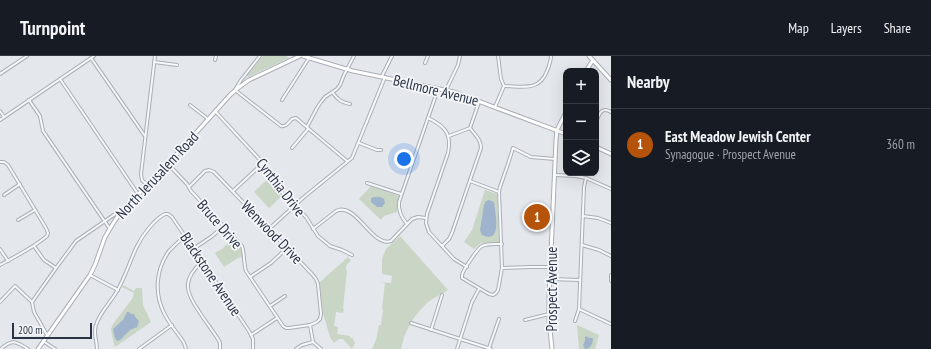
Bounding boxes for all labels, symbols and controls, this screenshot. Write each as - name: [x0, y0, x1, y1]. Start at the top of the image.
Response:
- text: Turnpoint: [20, 16, 85, 40]
- text: Map: [788, 19, 809, 37]
- text: Layers: [831, 19, 862, 37]
- text: Share: [884, 19, 911, 37]
- map controls: [563, 68, 599, 176]
- button: +: [563, 68, 599, 104]
- street label: Bellmore Avenue: [391, 70, 481, 110]
- text: Nearby: [627, 71, 670, 93]
- button: −: [563, 104, 599, 140]
- street label: North Jerusalem Road: [112, 127, 202, 223]
- text: East Meadow Jewish Center: [665, 127, 811, 146]
- text: 1: [637, 136, 643, 153]
- text: 360 m: [886, 136, 915, 153]
- button: layers: [563, 140, 599, 176]
- text: Synagogue · Prospect Avenue: [665, 146, 796, 163]
- your location: [394, 149, 414, 169]
- street label: Cynthia Drive: [252, 154, 310, 220]
- street label: Bruce Drive: [193, 195, 247, 253]
- street label: Wenwood Drive: [237, 196, 307, 268]
- pin: 1: [524, 202, 550, 232]
- street label: Blackstone Avenue: [176, 229, 246, 319]
- street label: Prospect Avenue: [542, 247, 561, 331]
- scale bar: [12, 321, 92, 340]
- text: 200 m: [18, 323, 42, 337]

